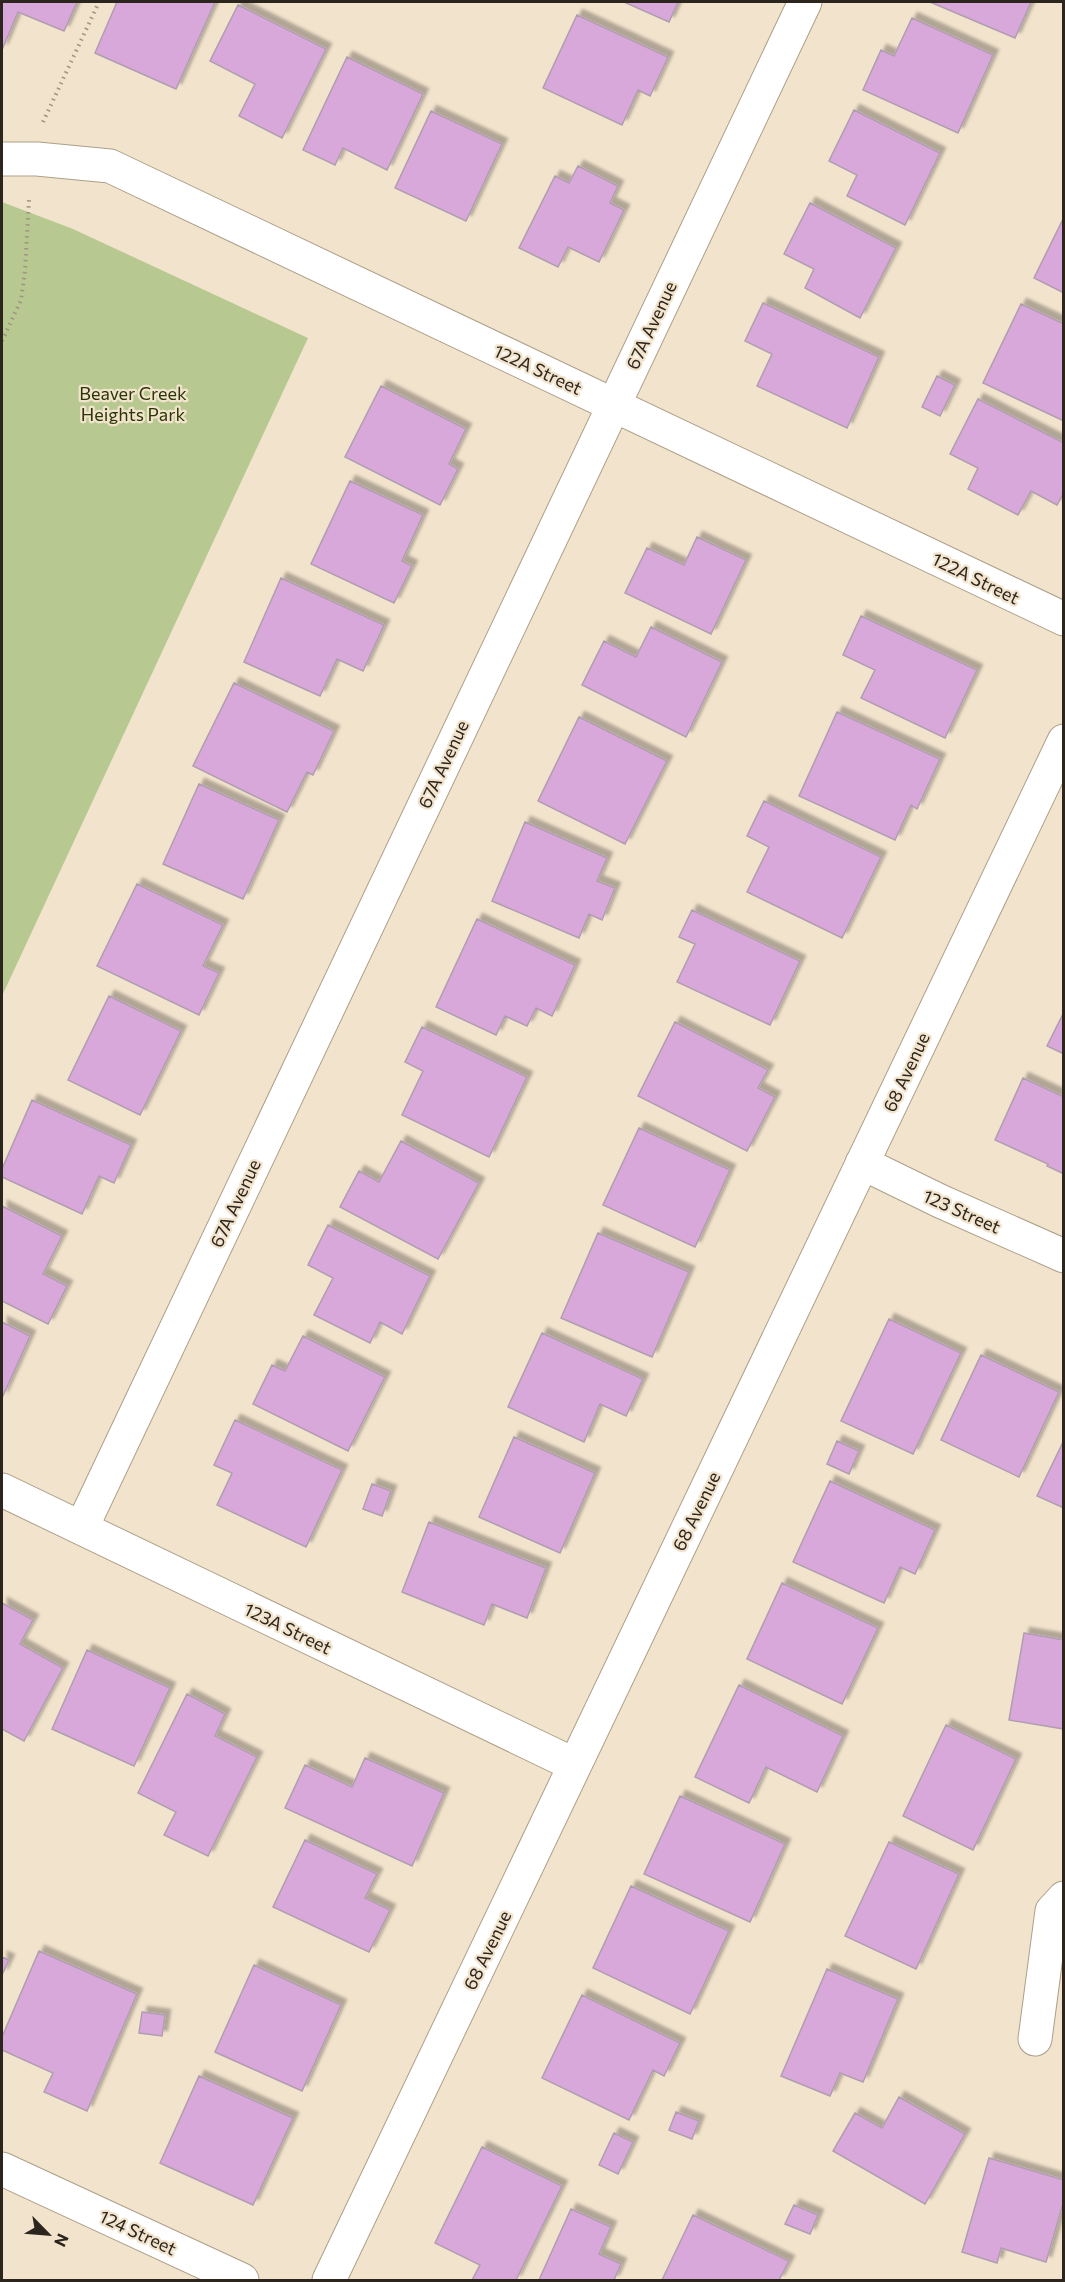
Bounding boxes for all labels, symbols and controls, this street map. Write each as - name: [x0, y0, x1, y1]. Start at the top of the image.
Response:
- street label: 67A Avenue: [621, 277, 681, 373]
- street label: 122A Street: [491, 339, 585, 399]
- park label: Beaver Creek Heights Park: [79, 382, 187, 425]
- street label: 122A Street: [929, 547, 1023, 609]
- street label: 67A Avenue: [413, 716, 473, 812]
- street label: 68 Avenue: [878, 1029, 934, 1115]
- street label: 67A Avenue: [205, 1155, 265, 1251]
- street label: 123 Street: [920, 1184, 1004, 1238]
- street label: 68 Avenue: [667, 1468, 725, 1554]
- street label: 123A Street: [241, 1597, 335, 1659]
- street label: 68 Avenue: [458, 1907, 516, 1993]
- north arrow: [18, 2204, 78, 2264]
- street label: 124 Street: [96, 2205, 180, 2259]
- text: N: [51, 2231, 73, 2250]

